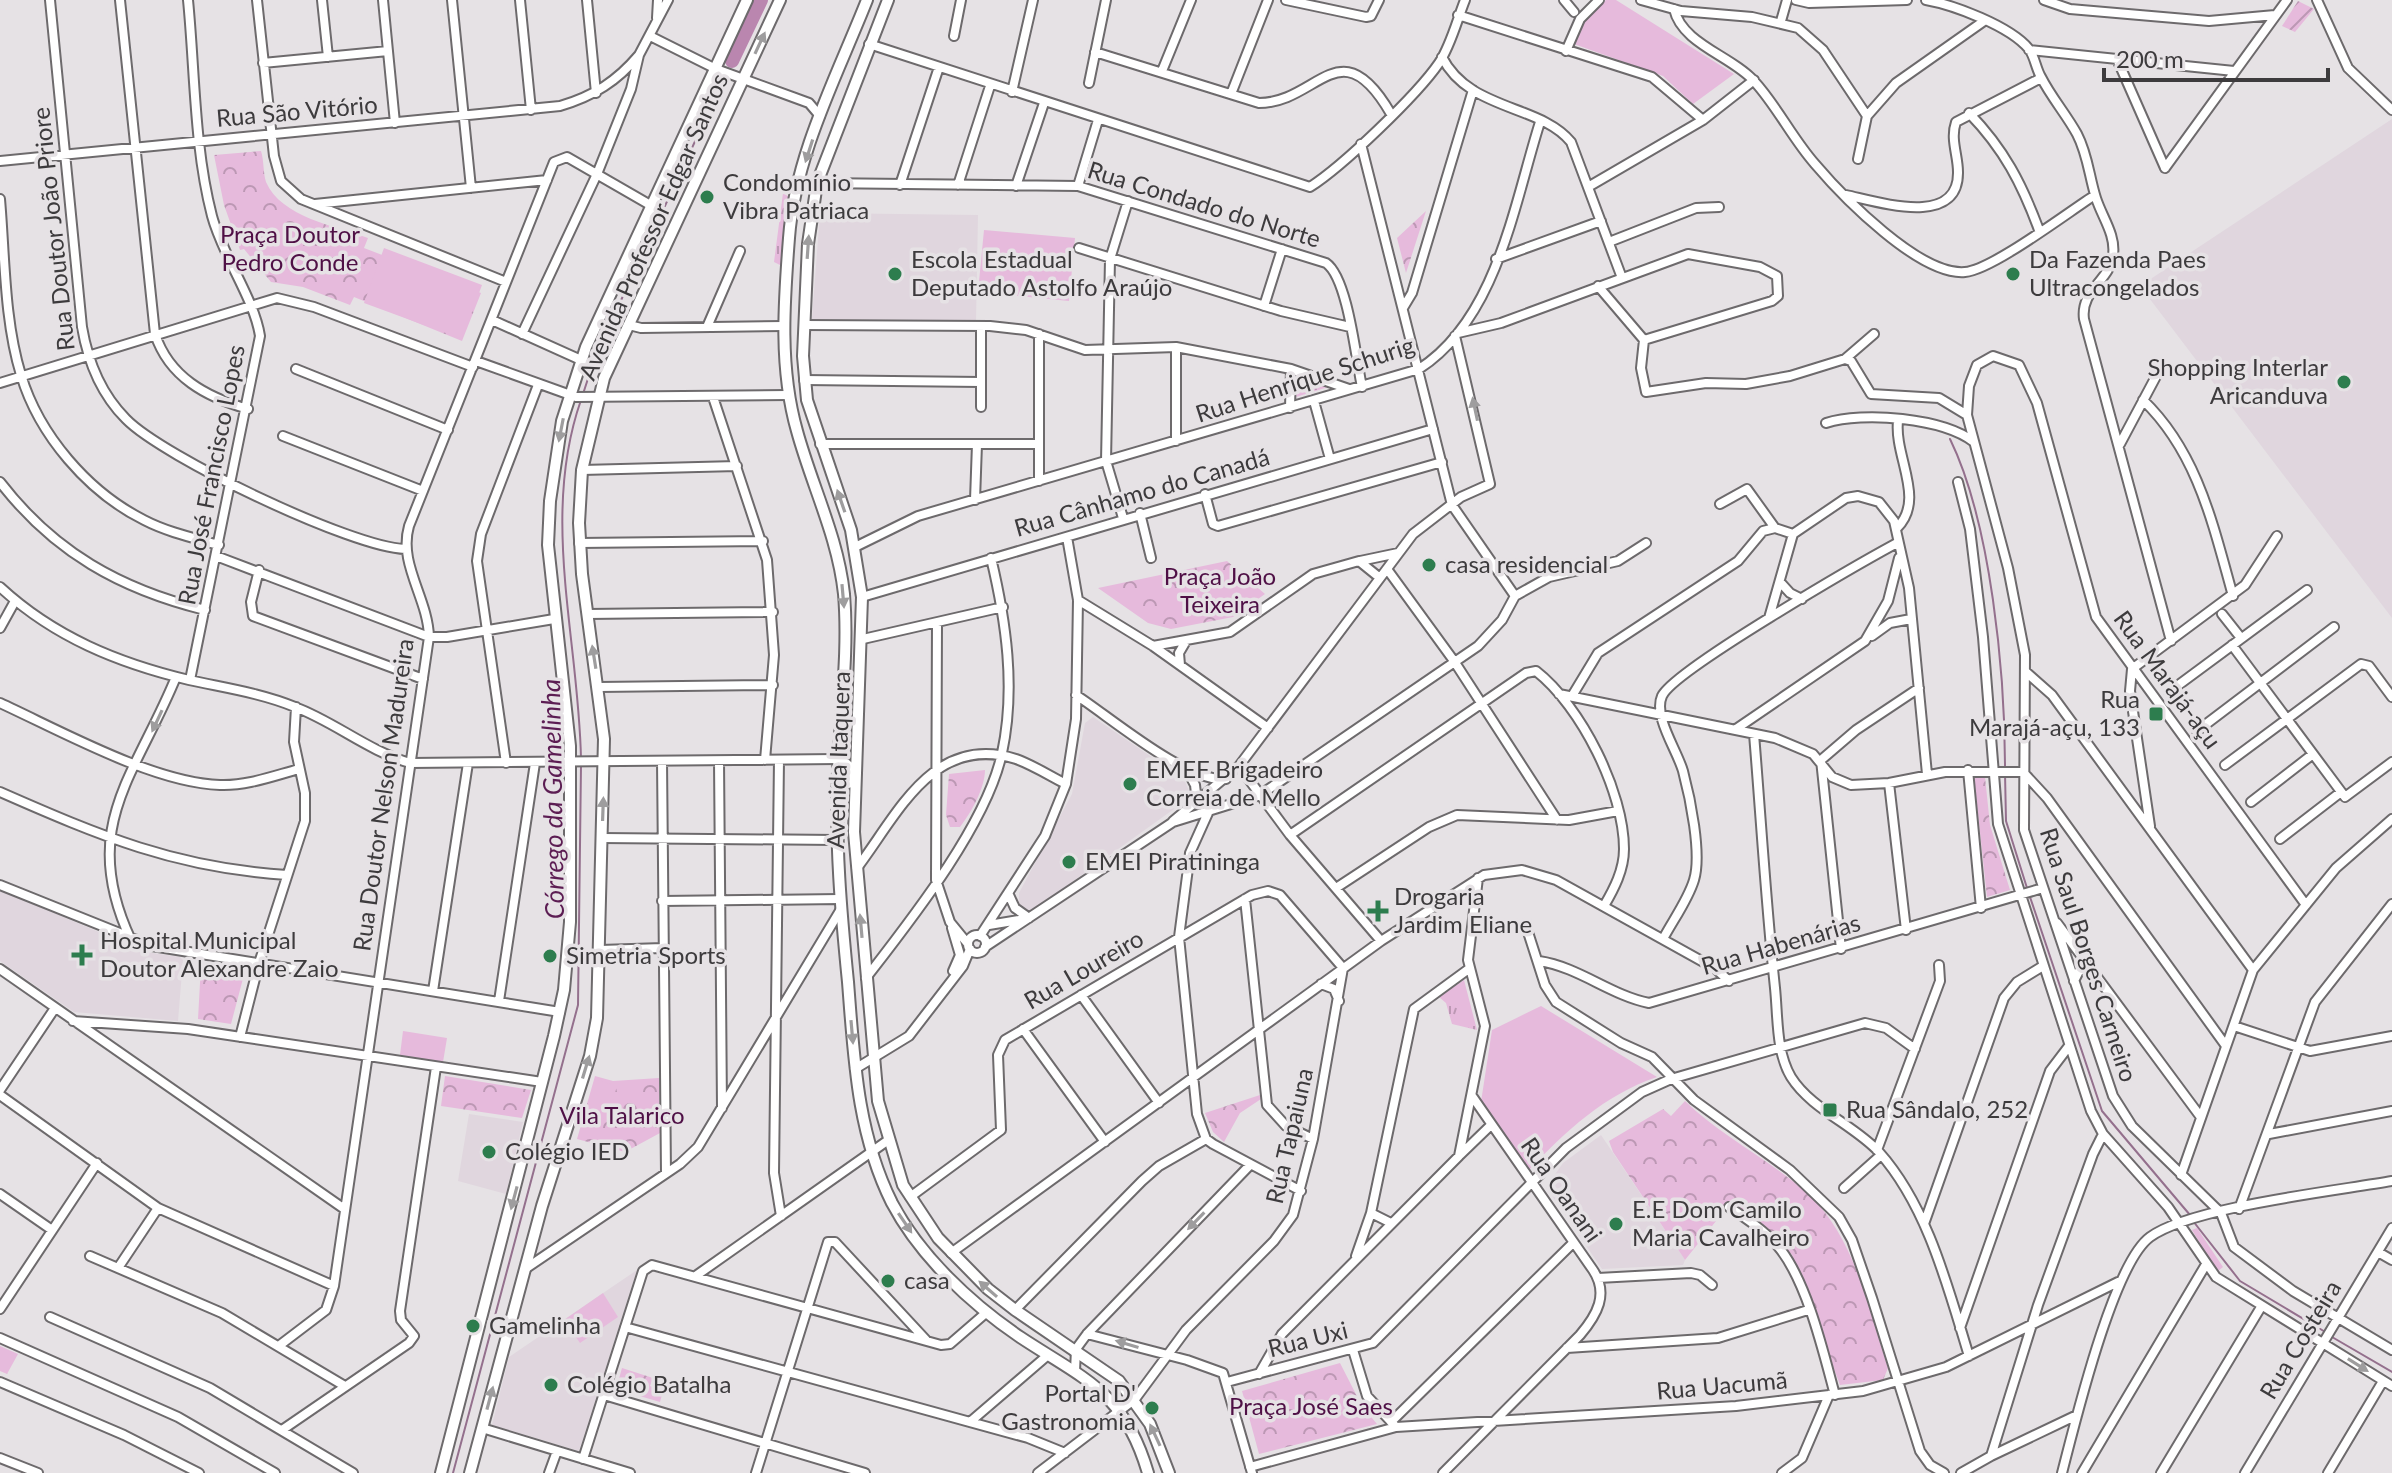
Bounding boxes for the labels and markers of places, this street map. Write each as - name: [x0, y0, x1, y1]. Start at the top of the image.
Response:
- place label: Condomínio Vibra Patriaca: [723, 167, 869, 224]
- marker: Condomínio Vibra Patriaca: [698, 188, 716, 206]
- place label: Escola Estadual Deputado Astolfo Araújo: [911, 244, 1172, 301]
- place label: Da Fazenda Paes Ultracongelados: [2029, 244, 2206, 301]
- marker: Escola Estadual Deputado Astolfo Araújo: [886, 265, 904, 283]
- marker: Da Fazenda Paes Ultracongelados: [2004, 265, 2022, 283]
- place label: Shopping Interlar Aricanduva: [2147, 352, 2328, 409]
- marker: Shopping Interlar Aricanduva: [2335, 373, 2353, 391]
- place label: casa residencial: [1445, 549, 1608, 578]
- marker: casa residencial: [1420, 556, 1438, 574]
- place label: Rua Marajá-açu, 133: [1969, 684, 2140, 741]
- marker: Rua Marajá-açu, 133: [2147, 705, 2165, 723]
- place label: EMEF Brigadeiro Correia de Mello: [1146, 754, 1323, 811]
- marker: EMEF Brigadeiro Correia de Mello: [1121, 775, 1139, 793]
- place label: EMEI Piratininga: [1085, 846, 1260, 875]
- marker: EMEI Piratininga: [1060, 853, 1078, 871]
- place label: Drogaria Jardim Eliane: [1394, 881, 1532, 938]
- marker: Drogaria Jardim Eliane: [1369, 902, 1387, 920]
- place label: Hospital Municipal Doutor Alexandre Zaio: [100, 925, 339, 982]
- place label: Simetria Sports: [566, 940, 726, 969]
- marker: Hospital Municipal Doutor Alexandre Zaio: [71, 944, 93, 966]
- marker: Simetria Sports: [541, 947, 559, 965]
- place label: Rua Sândalo, 252: [1846, 1094, 2028, 1123]
- marker: Rua Sândalo, 252: [1821, 1101, 1839, 1119]
- place label: Colégio IED: [505, 1136, 630, 1165]
- marker: Colégio IED: [480, 1143, 498, 1161]
- place label: E.E Dom Camilo Maria Cavalheiro: [1632, 1194, 1810, 1251]
- marker: E.E Dom Camilo Maria Cavalheiro: [1607, 1215, 1625, 1233]
- place label: casa: [904, 1265, 950, 1294]
- marker: casa: [879, 1272, 897, 1290]
- place label: Gamelinha: [489, 1310, 601, 1339]
- marker: Gamelinha: [464, 1317, 482, 1335]
- place label: Colégio Batalha: [567, 1369, 731, 1398]
- marker: Colégio Batalha: [542, 1376, 560, 1394]
- place label: Portal D' Gastronomia: [1001, 1378, 1136, 1435]
- marker: Portal D' Gastronomia: [1143, 1399, 1161, 1417]

